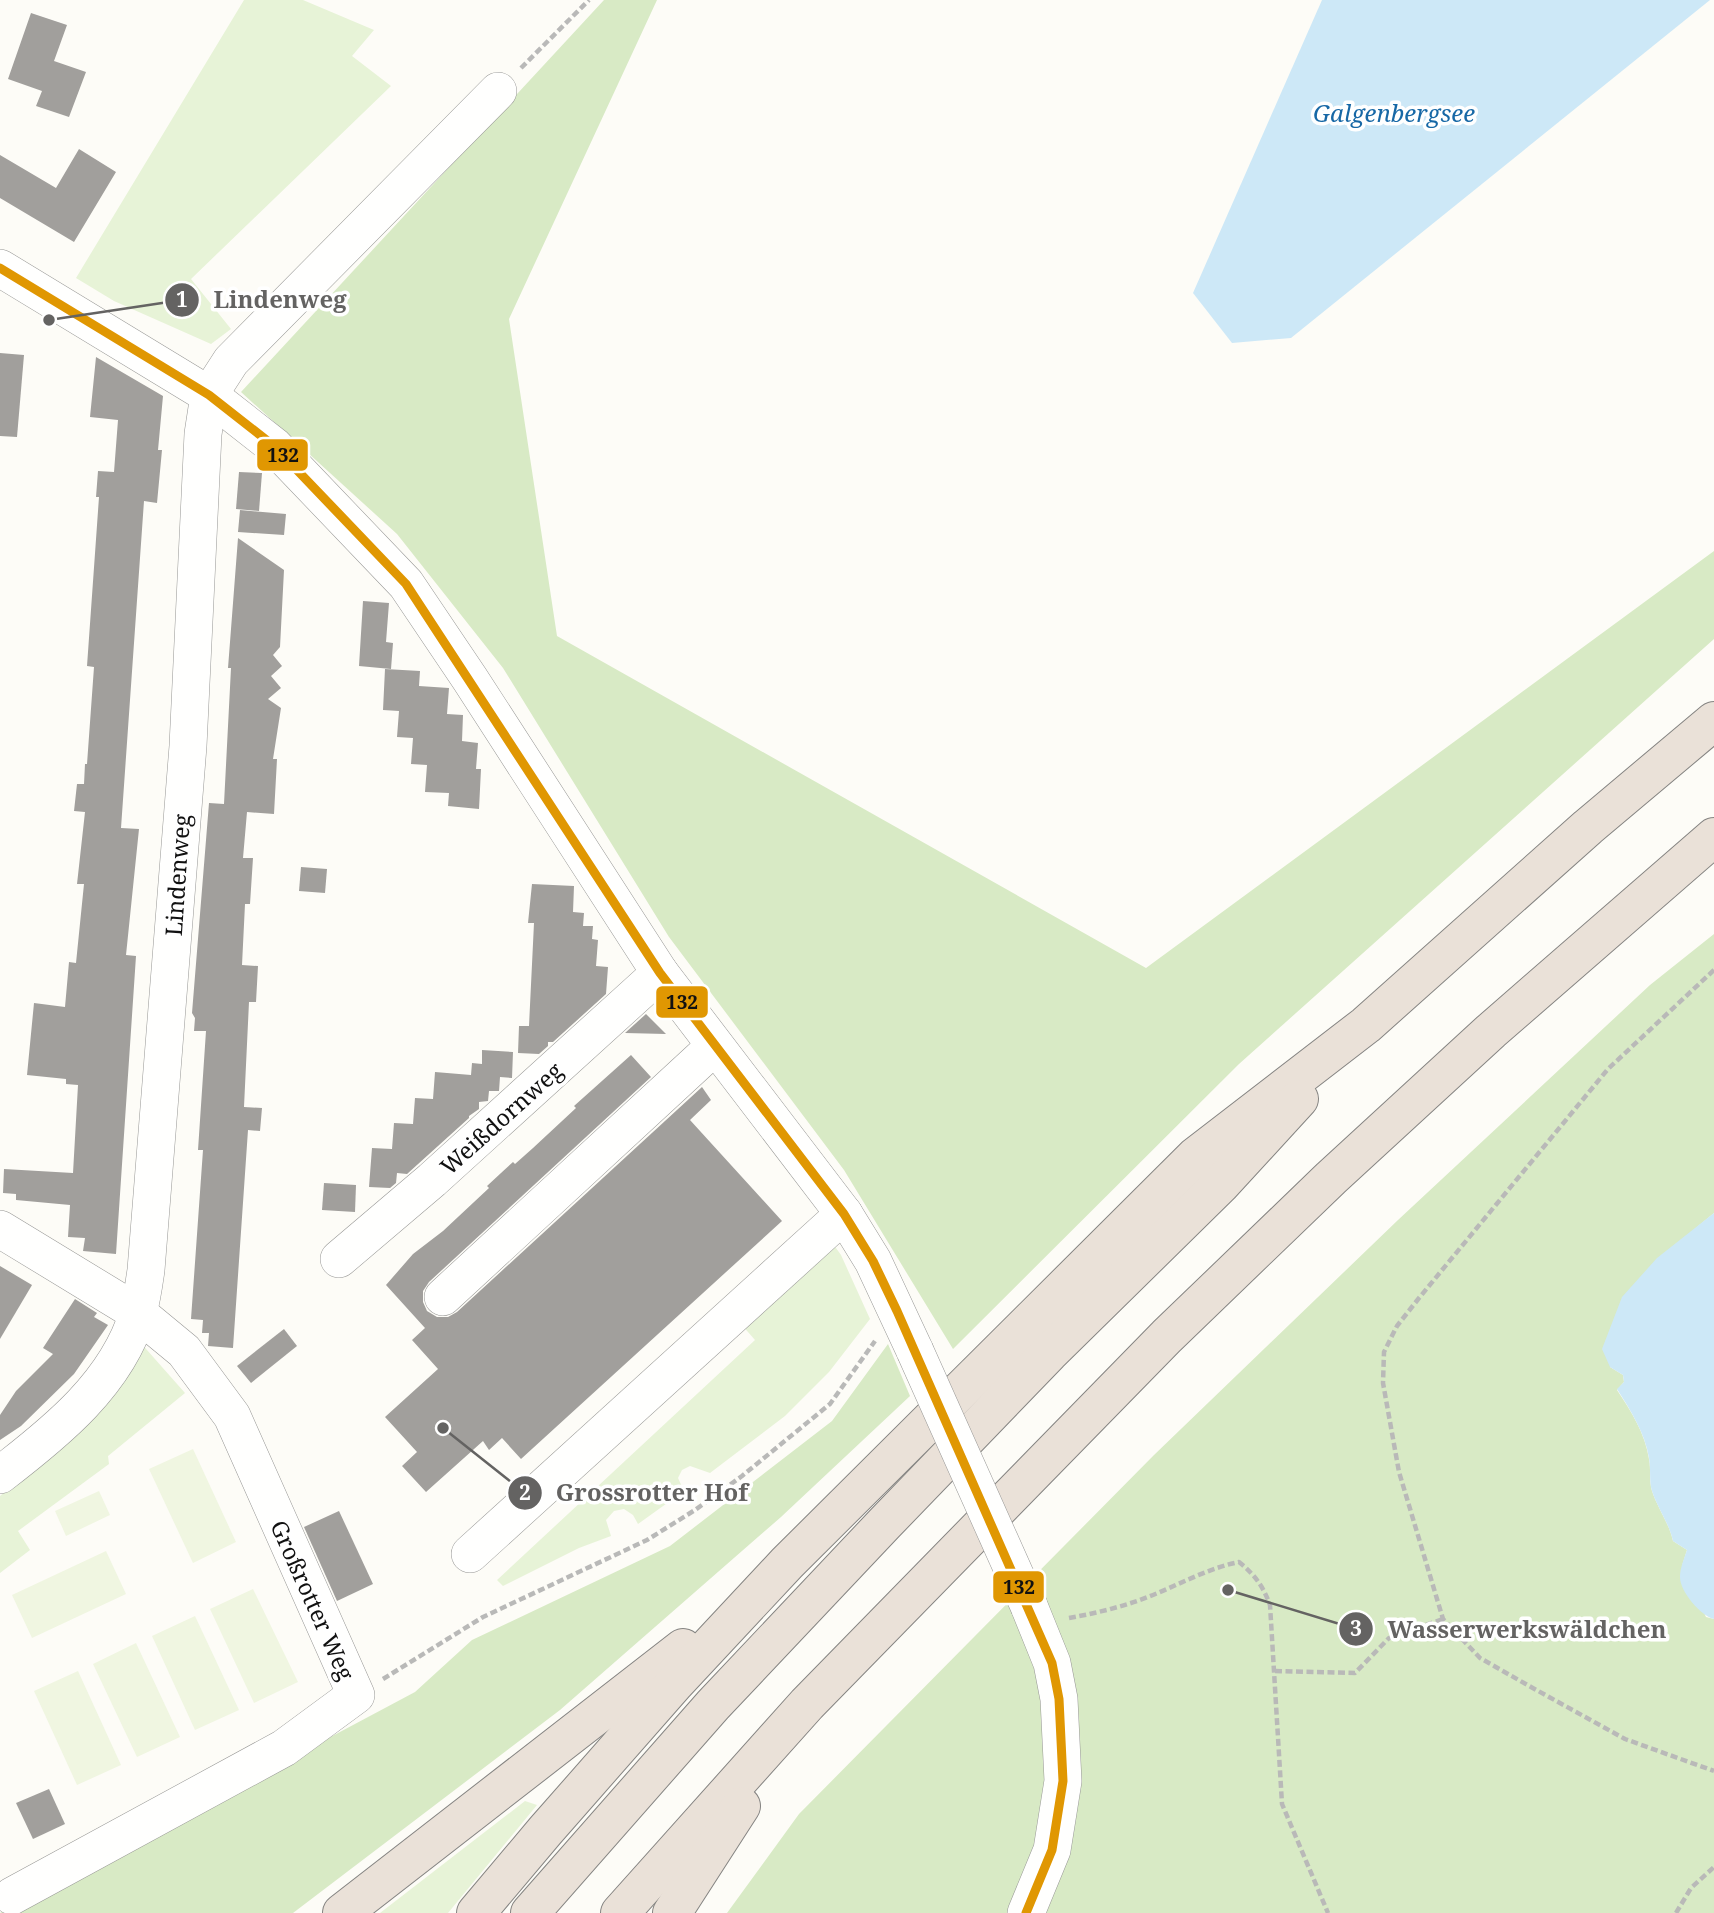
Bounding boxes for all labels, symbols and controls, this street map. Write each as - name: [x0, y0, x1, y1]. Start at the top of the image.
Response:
- water label: Galgenbergsee: [1313, 96, 1475, 129]
- callout: Lindenweg: [165, 277, 361, 322]
- text: Lindenweg: [213, 282, 347, 315]
- text: 1: [176, 285, 188, 313]
- line badge: 132: [256, 438, 309, 472]
- text: 132: [267, 442, 299, 468]
- street label: Lindenweg: [157, 812, 197, 937]
- line badge: 132: [655, 985, 709, 1019]
- text: 132: [666, 989, 698, 1015]
- street label: Weißdornweg: [433, 1054, 570, 1182]
- callout: Grossrotter Hof: [507, 1470, 762, 1515]
- text: Grossrotter Hof: [556, 1475, 750, 1508]
- text: 2: [519, 1478, 531, 1506]
- street label: Großrotter Weg: [263, 1515, 363, 1686]
- line badge: 132: [992, 1570, 1045, 1604]
- text: 132: [1003, 1574, 1035, 1600]
- callout: Wasserwerkswäldchen: [1338, 1607, 1680, 1652]
- text: Wasserwerkswäldchen: [1388, 1612, 1666, 1645]
- text: 3: [1350, 1614, 1362, 1642]

